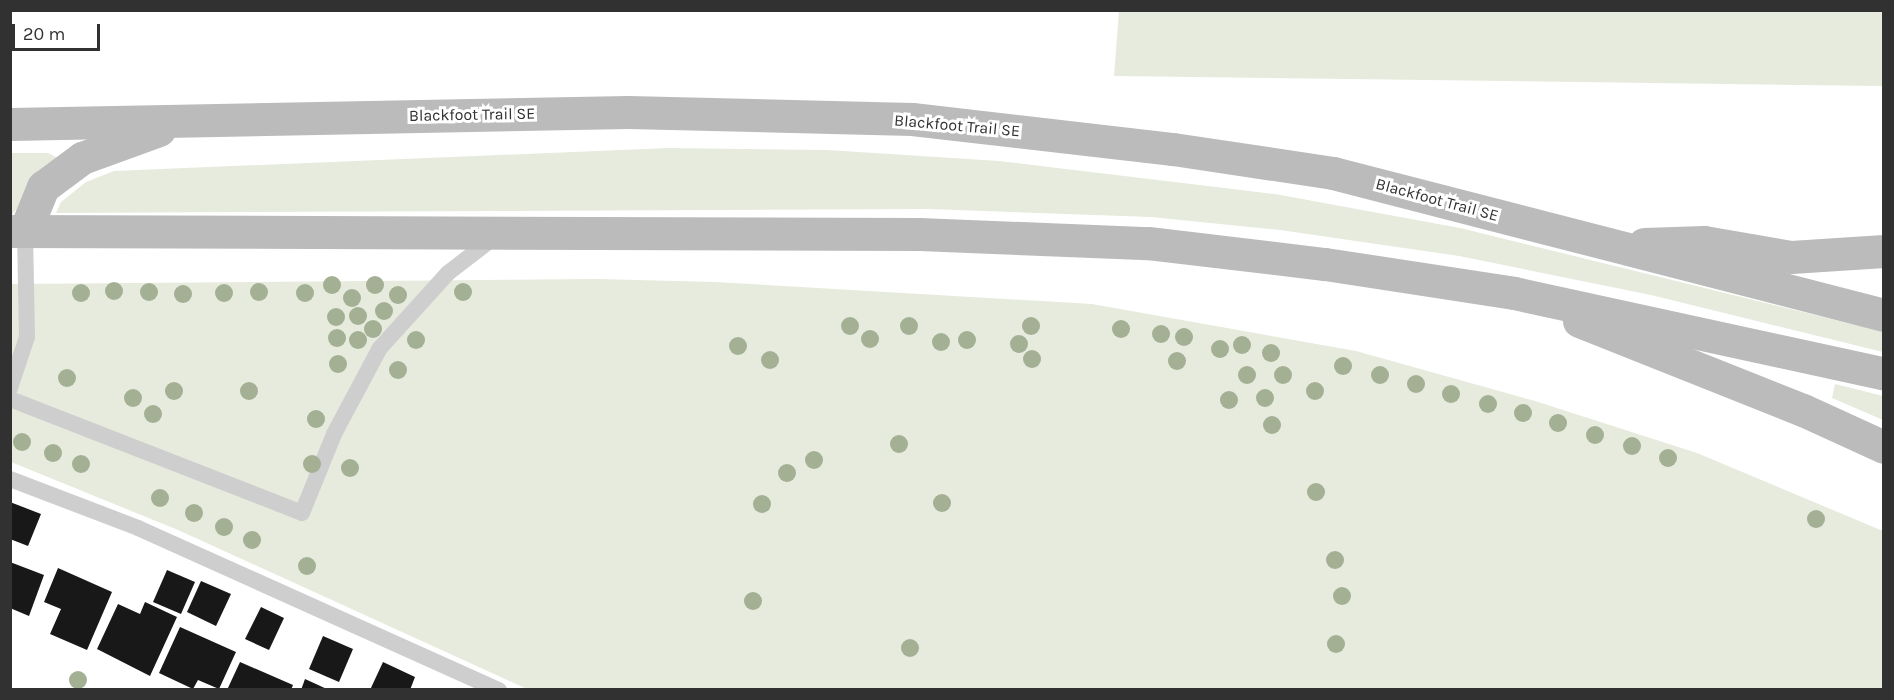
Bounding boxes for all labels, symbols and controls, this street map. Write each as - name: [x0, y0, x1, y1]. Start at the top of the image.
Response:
- scale bar: [15, 12, 104, 50]
- text: 20 m: [23, 23, 65, 45]
- street label: Blackfoot Trail SE: [409, 104, 535, 126]
- street label: Blackfoot Trail SE: [893, 111, 1021, 141]
- street label: Blackfoot Trail SE: [1374, 174, 1500, 226]

